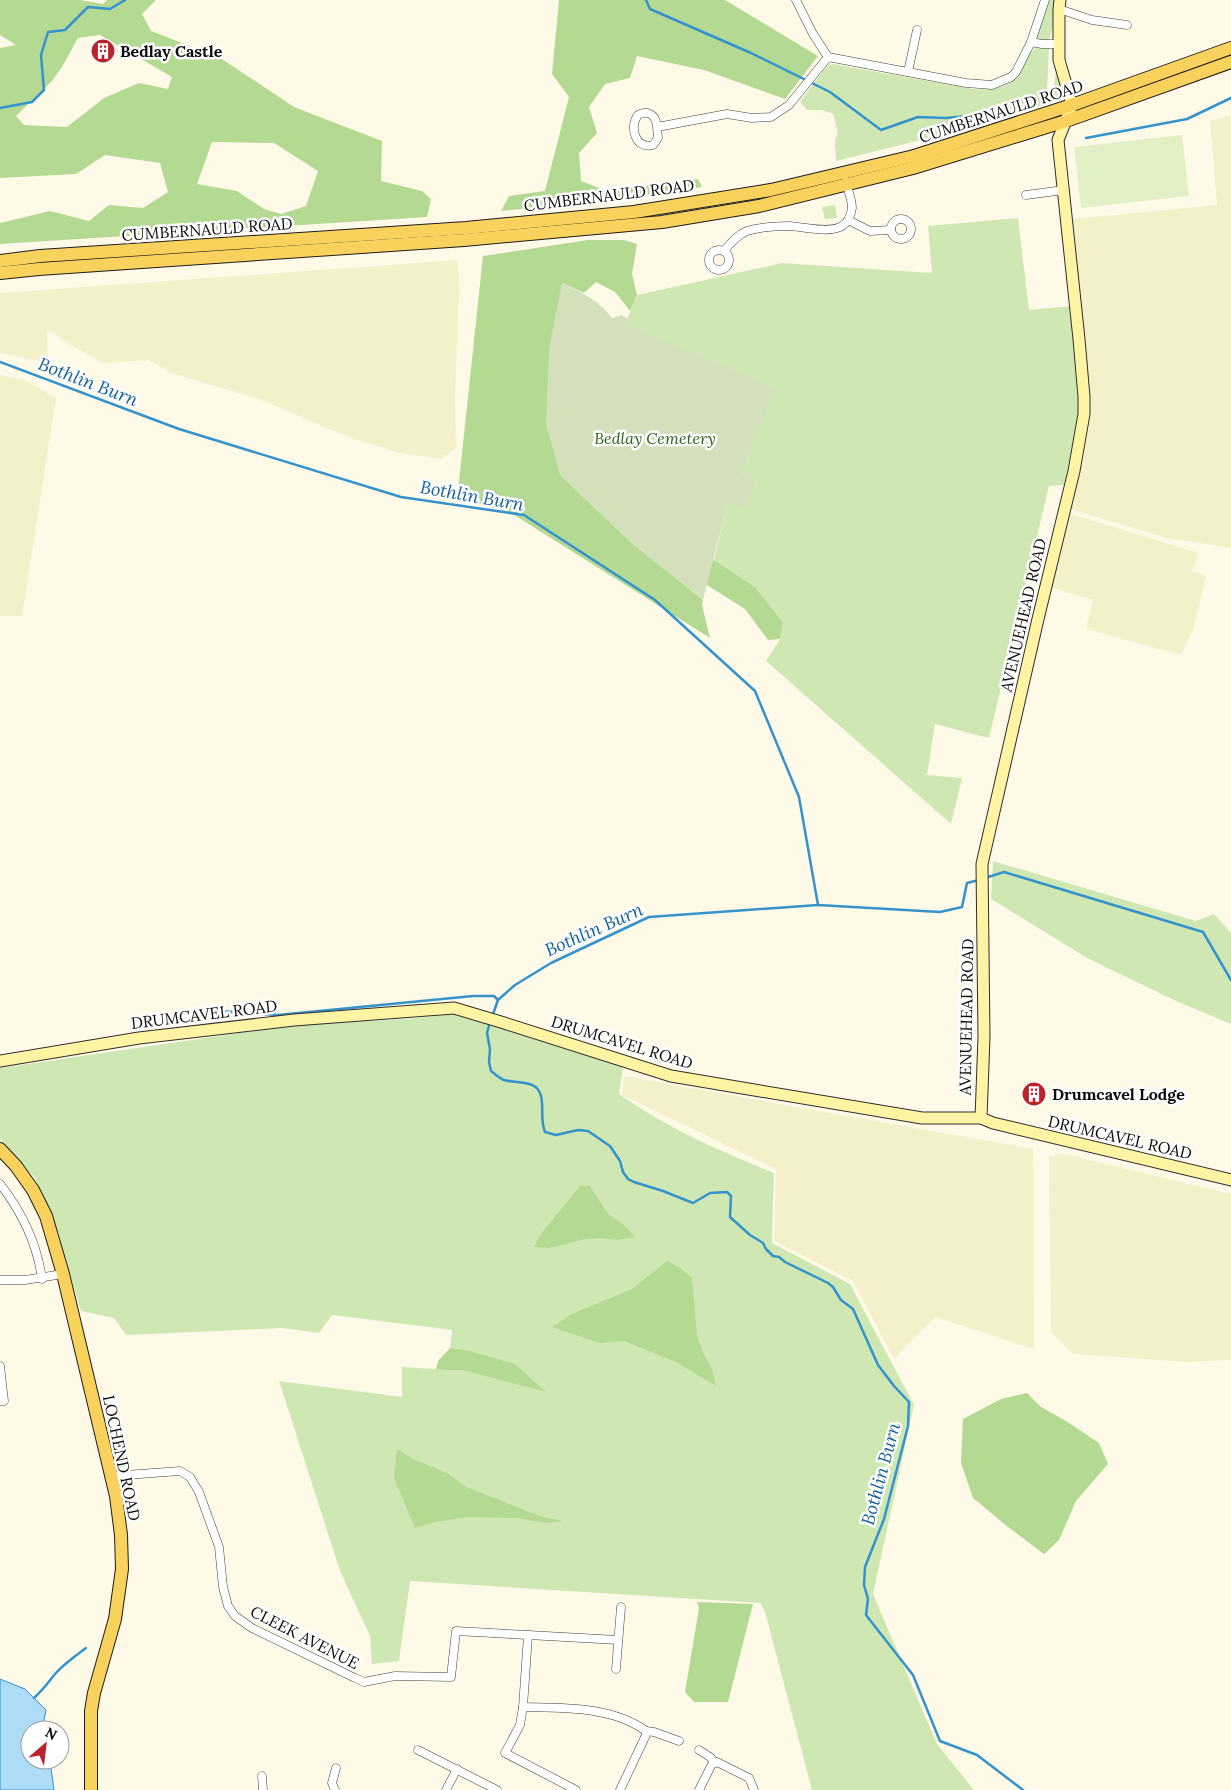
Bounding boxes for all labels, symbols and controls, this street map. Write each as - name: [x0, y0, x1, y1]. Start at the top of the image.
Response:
- building icon: Bedlay Castle: [90, 38, 116, 64]
- place label: Bedlay Castle: [120, 41, 223, 61]
- street label: CUMBERNAULD ROAD: [916, 75, 1086, 147]
- street label: CUMBERNAULD ROAD: [523, 175, 695, 215]
- street label: CUMBERNAULD ROAD: [121, 213, 293, 245]
- water label: Bothlin Burn: [35, 352, 141, 411]
- park label: Bedlay Cemetery: [594, 428, 716, 448]
- water label: Bothlin Burn: [418, 475, 526, 516]
- street label: AVENUEHEAD ROAD: [995, 536, 1050, 695]
- water label: Bothlin Burn: [541, 898, 647, 961]
- street label: AVENUEHEAD ROAD: [955, 938, 977, 1097]
- street label: DRUMCAVEL ROAD: [130, 995, 278, 1033]
- street label: DRUMCAVEL ROAD: [549, 1011, 695, 1073]
- building icon: Drumcavel Lodge: [1021, 1081, 1047, 1107]
- place label: Drumcavel Lodge: [1052, 1084, 1185, 1104]
- street label: DRUMCAVEL ROAD: [1046, 1111, 1194, 1163]
- street label: LOCHEND ROAD: [99, 1393, 145, 1523]
- water label: Bothlin Burn: [856, 1420, 905, 1528]
- street label: CLEEK AVENUE: [247, 1601, 363, 1673]
- north arrow: [20, 1720, 70, 1770]
- text: N: [42, 1723, 60, 1744]

